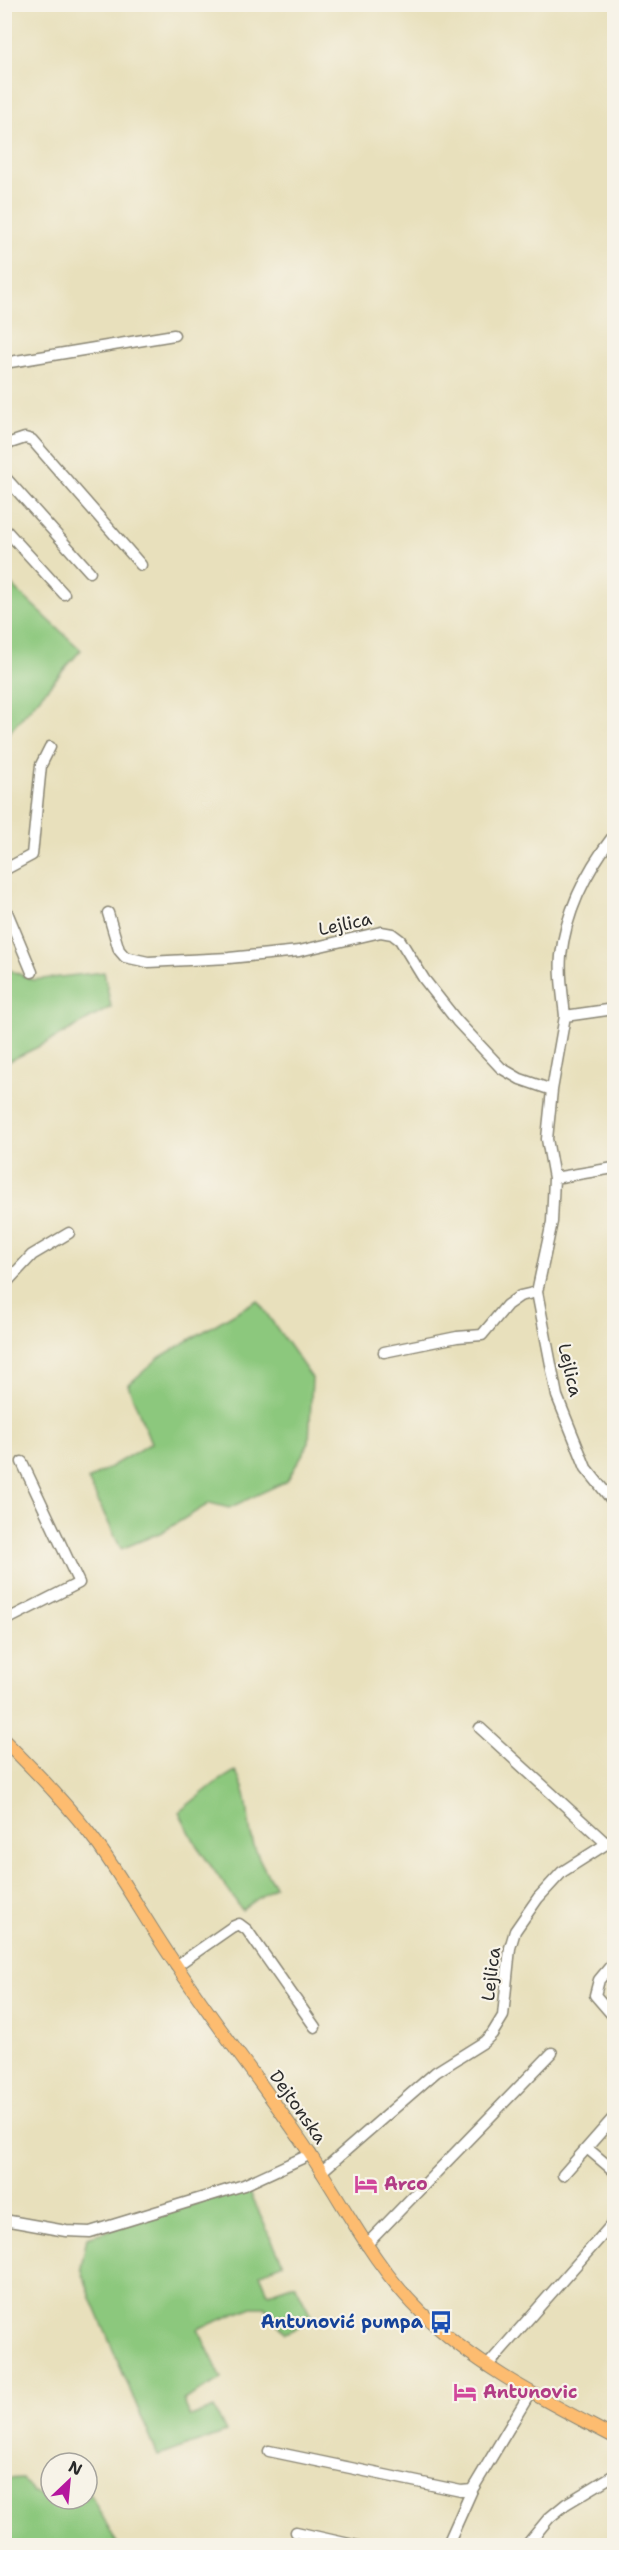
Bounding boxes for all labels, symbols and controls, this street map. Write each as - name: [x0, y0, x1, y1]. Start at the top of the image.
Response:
- street label: Lejlica: [316, 907, 374, 941]
- street label: Lejlica: [552, 1341, 588, 1399]
- street label: Lejlica: [476, 1946, 506, 2002]
- street label: Dejtonska: [264, 2065, 332, 2149]
- hotel icon: Arco: [353, 2171, 379, 2197]
- place label: Arco: [384, 2172, 428, 2196]
- bus stop icon: Antunović pumpa: [428, 2309, 454, 2335]
- place label: Antunović pumpa: [261, 2310, 424, 2334]
- hotel icon: Antunovic: [452, 2379, 478, 2405]
- place label: Antunovic: [483, 2380, 577, 2404]
- north arrow: [39, 2451, 99, 2511]
- text: N: [65, 2456, 86, 2480]

